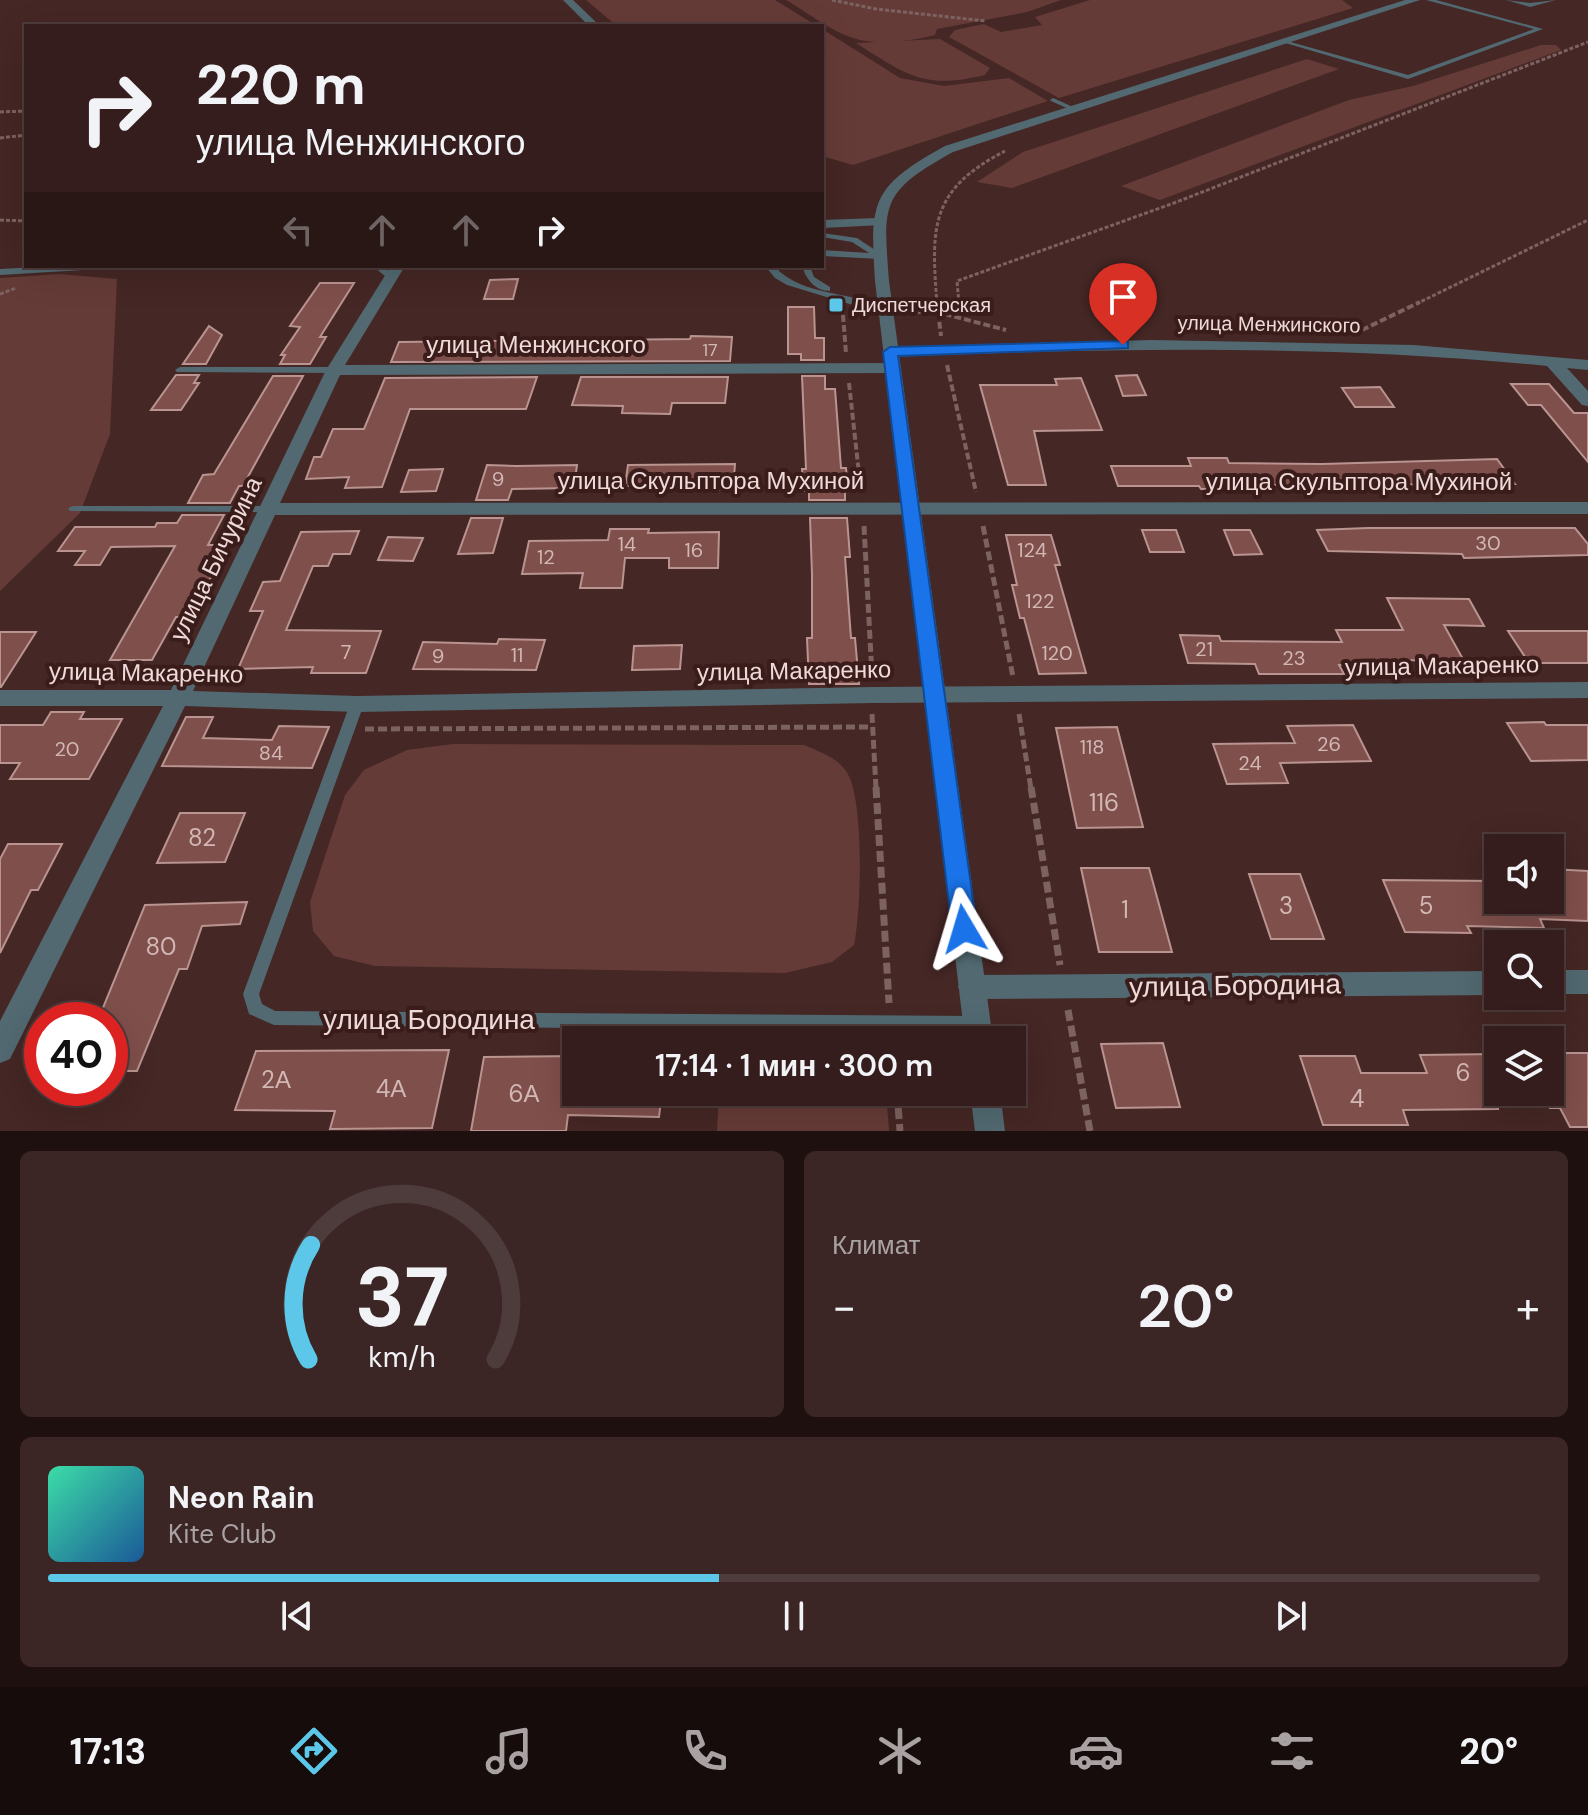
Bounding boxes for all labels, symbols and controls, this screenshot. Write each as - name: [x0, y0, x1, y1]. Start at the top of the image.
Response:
- text: 220 m: [196, 48, 366, 121]
- icon: right: [64, 56, 168, 160]
- text: улица Менжинского: [196, 119, 525, 166]
- icon: left: [276, 208, 320, 252]
- icon: ahead: [360, 208, 404, 252]
- icon: ahead: [444, 208, 488, 252]
- icon: right: [528, 208, 572, 252]
- pin: [1089, 263, 1157, 345]
- icon: arrive: [1101, 275, 1145, 319]
- place label: Диспетчерская: [852, 292, 991, 318]
- marker: Диспетчерская: [827, 296, 845, 314]
- street label: улица Менжинского: [1177, 309, 1361, 339]
- street label: улица Менжинского: [426, 329, 646, 360]
- house number: 17: [702, 338, 718, 362]
- street label: улица Скульптора Мухиной: [558, 465, 864, 496]
- house number: 9: [492, 466, 504, 492]
- street label: улица Скульптора Мухиной: [1206, 466, 1512, 497]
- street label: улица Бичурина: [162, 471, 269, 646]
- house number: 30: [1475, 530, 1501, 556]
- house number: 14: [618, 531, 636, 557]
- house number: 16: [685, 537, 703, 563]
- house number: 124: [1017, 537, 1047, 563]
- house number: 12: [537, 544, 555, 570]
- house number: 122: [1025, 588, 1055, 614]
- house number: 21: [1195, 636, 1213, 662]
- house number: 7: [341, 639, 351, 665]
- house number: 120: [1041, 640, 1073, 666]
- house number: 11: [511, 642, 523, 668]
- house number: 9: [432, 643, 444, 669]
- house number: 23: [1282, 645, 1306, 671]
- street label: улица Макаренко: [1345, 648, 1539, 683]
- street label: улица Макаренко: [697, 653, 891, 688]
- street label: улица Макаренко: [49, 655, 243, 690]
- house number: 26: [1317, 731, 1341, 757]
- house number: 118: [1080, 734, 1104, 760]
- house number: 20: [55, 736, 80, 762]
- house number: 84: [259, 740, 283, 766]
- house number: 24: [1238, 750, 1262, 776]
- house number: 116: [1089, 787, 1119, 818]
- house number: 82: [188, 822, 216, 853]
- map controls: [1484, 834, 1564, 1106]
- button: sound: [1484, 834, 1564, 914]
- position arrow: [922, 887, 1006, 971]
- house number: 3: [1279, 890, 1293, 921]
- house number: 5: [1419, 890, 1433, 921]
- house number: 1: [1121, 894, 1129, 925]
- button: search: [1484, 930, 1564, 1010]
- house number: 80: [145, 931, 177, 962]
- street label: улица Бородина: [1129, 965, 1342, 1006]
- street label: улица Бородина: [323, 1001, 535, 1038]
- speed limit sign: 40: [24, 1002, 128, 1106]
- button: layers: [1484, 1026, 1564, 1106]
- text: 17:14 · 1 мин · 300 m: [655, 1046, 933, 1085]
- house number: 6: [1455, 1057, 1471, 1088]
- house number: 2А: [261, 1064, 291, 1095]
- house number: 4А: [376, 1073, 406, 1104]
- house number: 6А: [508, 1078, 540, 1109]
- house number: 4: [1350, 1083, 1364, 1114]
- text: Климат: [832, 1228, 921, 1262]
- text: 37: [355, 1243, 449, 1352]
- text: 20°: [1137, 1267, 1235, 1346]
- text: −: [832, 1278, 856, 1336]
- text: +: [1516, 1278, 1540, 1336]
- text: km/h: [368, 1339, 436, 1376]
- text: Neon Rain: [168, 1478, 314, 1517]
- text: Kite Club: [168, 1517, 277, 1551]
- icon: previous: [275, 1594, 319, 1638]
- icon: pause: [772, 1594, 816, 1638]
- icon: next: [1269, 1594, 1313, 1638]
- icon: directions: [286, 1723, 342, 1779]
- icon: music: [481, 1723, 537, 1779]
- icon: phone: [677, 1723, 733, 1779]
- icon: climate: [872, 1723, 928, 1779]
- icon: car: [1068, 1723, 1124, 1779]
- icon: filters: [1264, 1723, 1320, 1779]
- text: 17:13: [70, 1728, 146, 1775]
- text: 20°: [1459, 1728, 1518, 1775]

